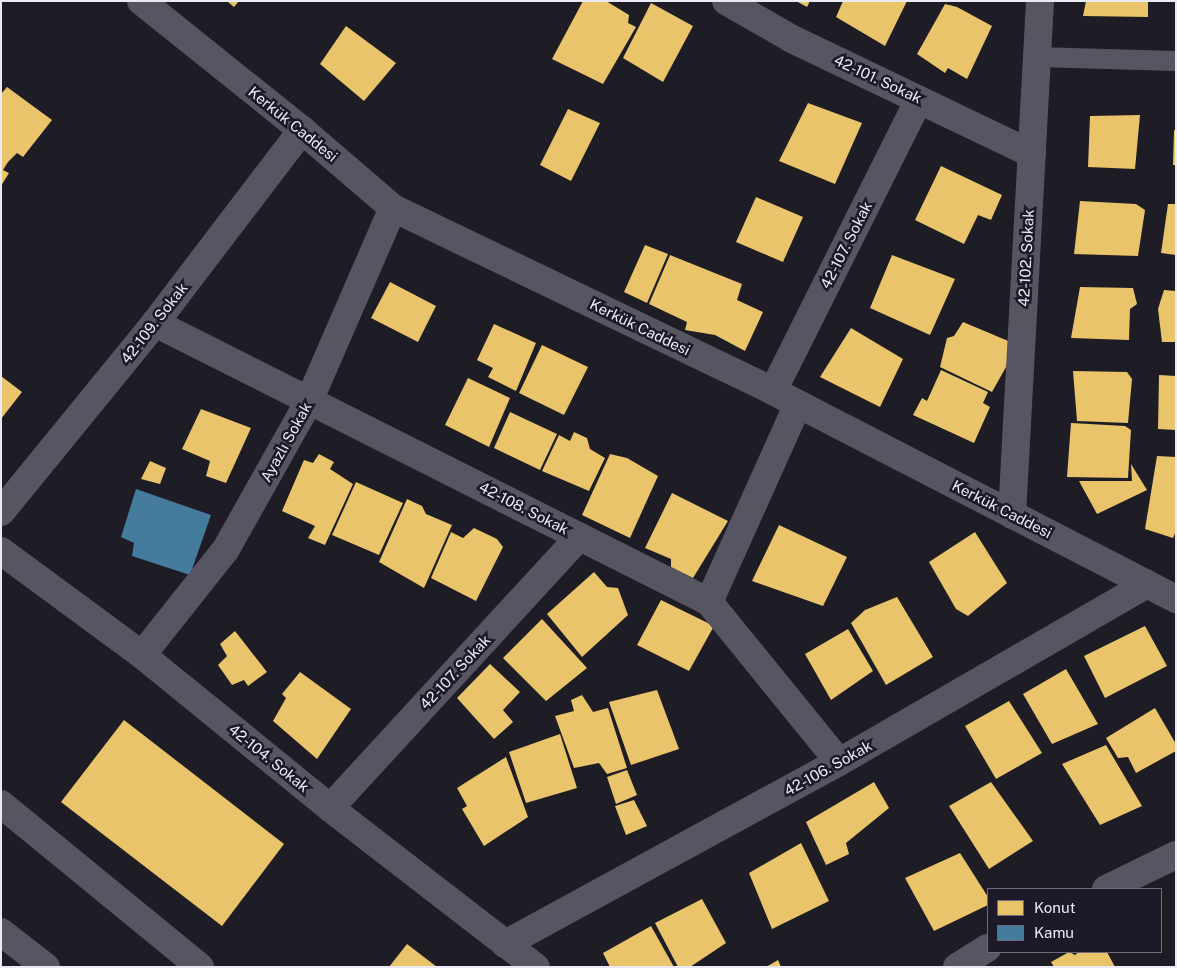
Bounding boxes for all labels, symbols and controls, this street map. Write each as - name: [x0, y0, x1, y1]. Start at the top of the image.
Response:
- street label: 42-101. Sokak: [831, 51, 925, 107]
- street label: Kerkük Caddesi: [245, 83, 341, 165]
- street label: 42-107. Sokak: [816, 198, 876, 292]
- street label: 42-102. Sokak: [1014, 209, 1038, 307]
- street label: 42-109. Sokak: [117, 279, 191, 367]
- street label: Kerkük Caddesi: [587, 295, 693, 359]
- street label: Ayazlı Sokak: [257, 399, 315, 485]
- street label: Kerkük Caddesi: [949, 476, 1055, 542]
- street label: 42-108. Sokak: [476, 478, 572, 538]
- street label: 42-107. Sokak: [416, 631, 494, 713]
- street label: 42-104. Sokak: [225, 720, 313, 796]
- street label: 42-106. Sokak: [781, 736, 875, 800]
- legend: [987, 888, 1162, 953]
- text: Konut: [1034, 899, 1075, 916]
- text: Kamu: [1034, 924, 1074, 941]

